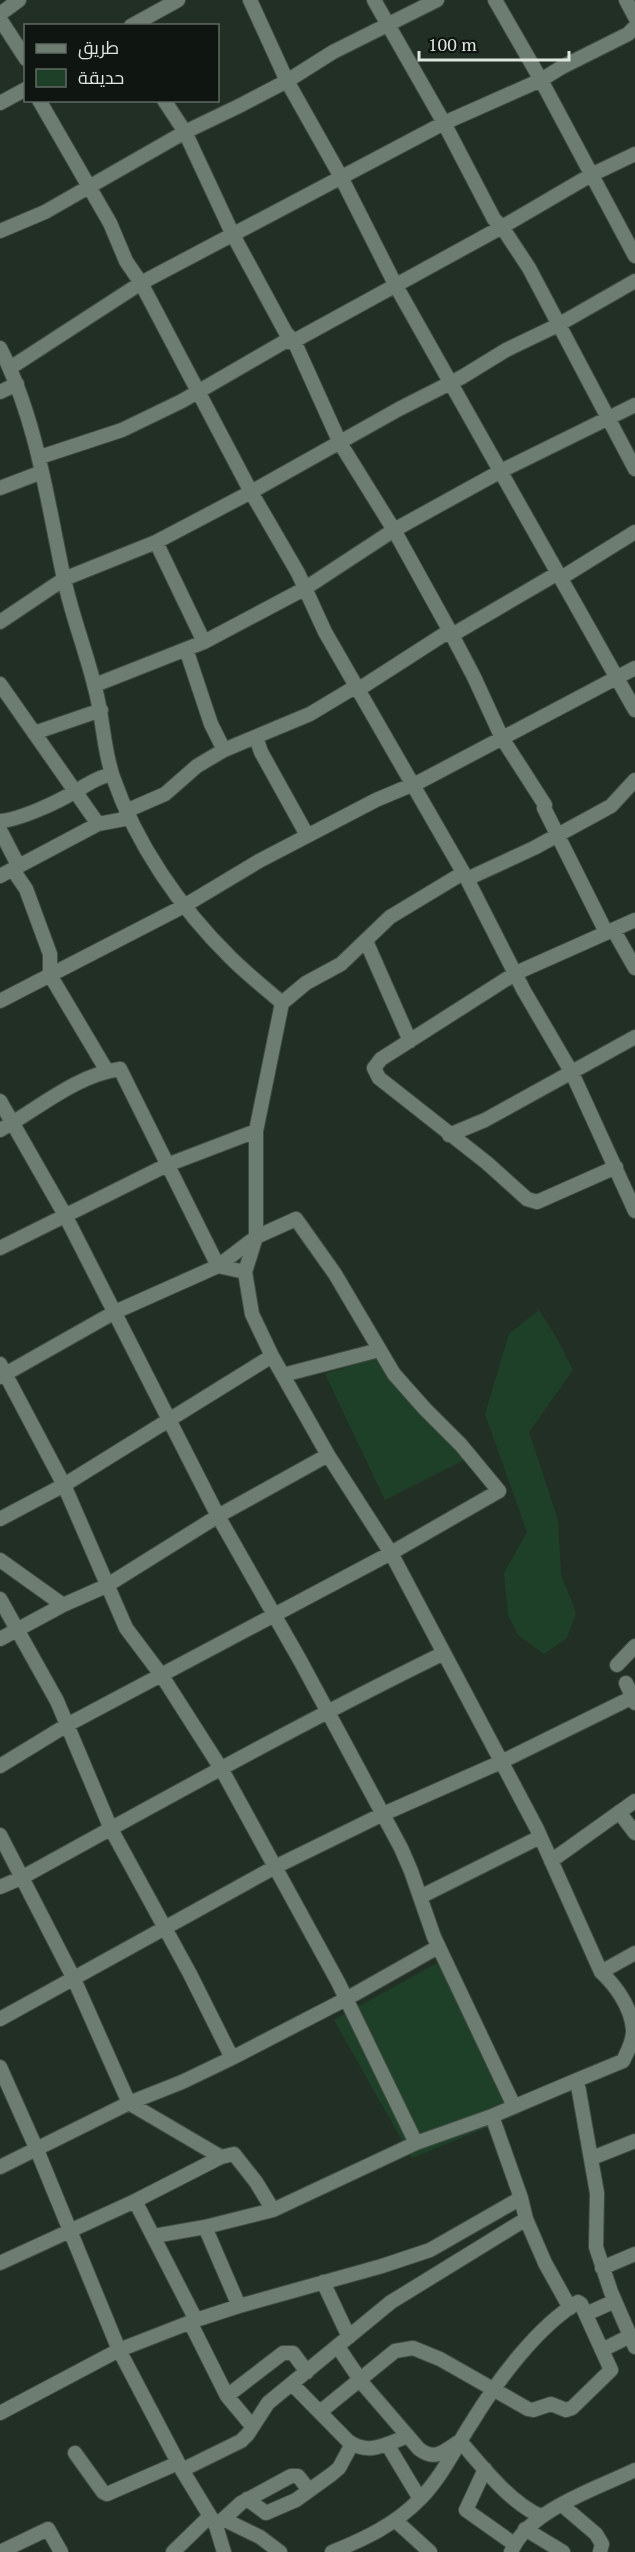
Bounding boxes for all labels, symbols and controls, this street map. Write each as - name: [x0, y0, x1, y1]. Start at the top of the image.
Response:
- legend: [24, 24, 219, 102]
- scale bar: [419, 24, 569, 62]
- text: 100 m: [428, 32, 477, 56]
- text: طريق: [78, 35, 119, 60]
- text: حديقة: [78, 65, 124, 89]

